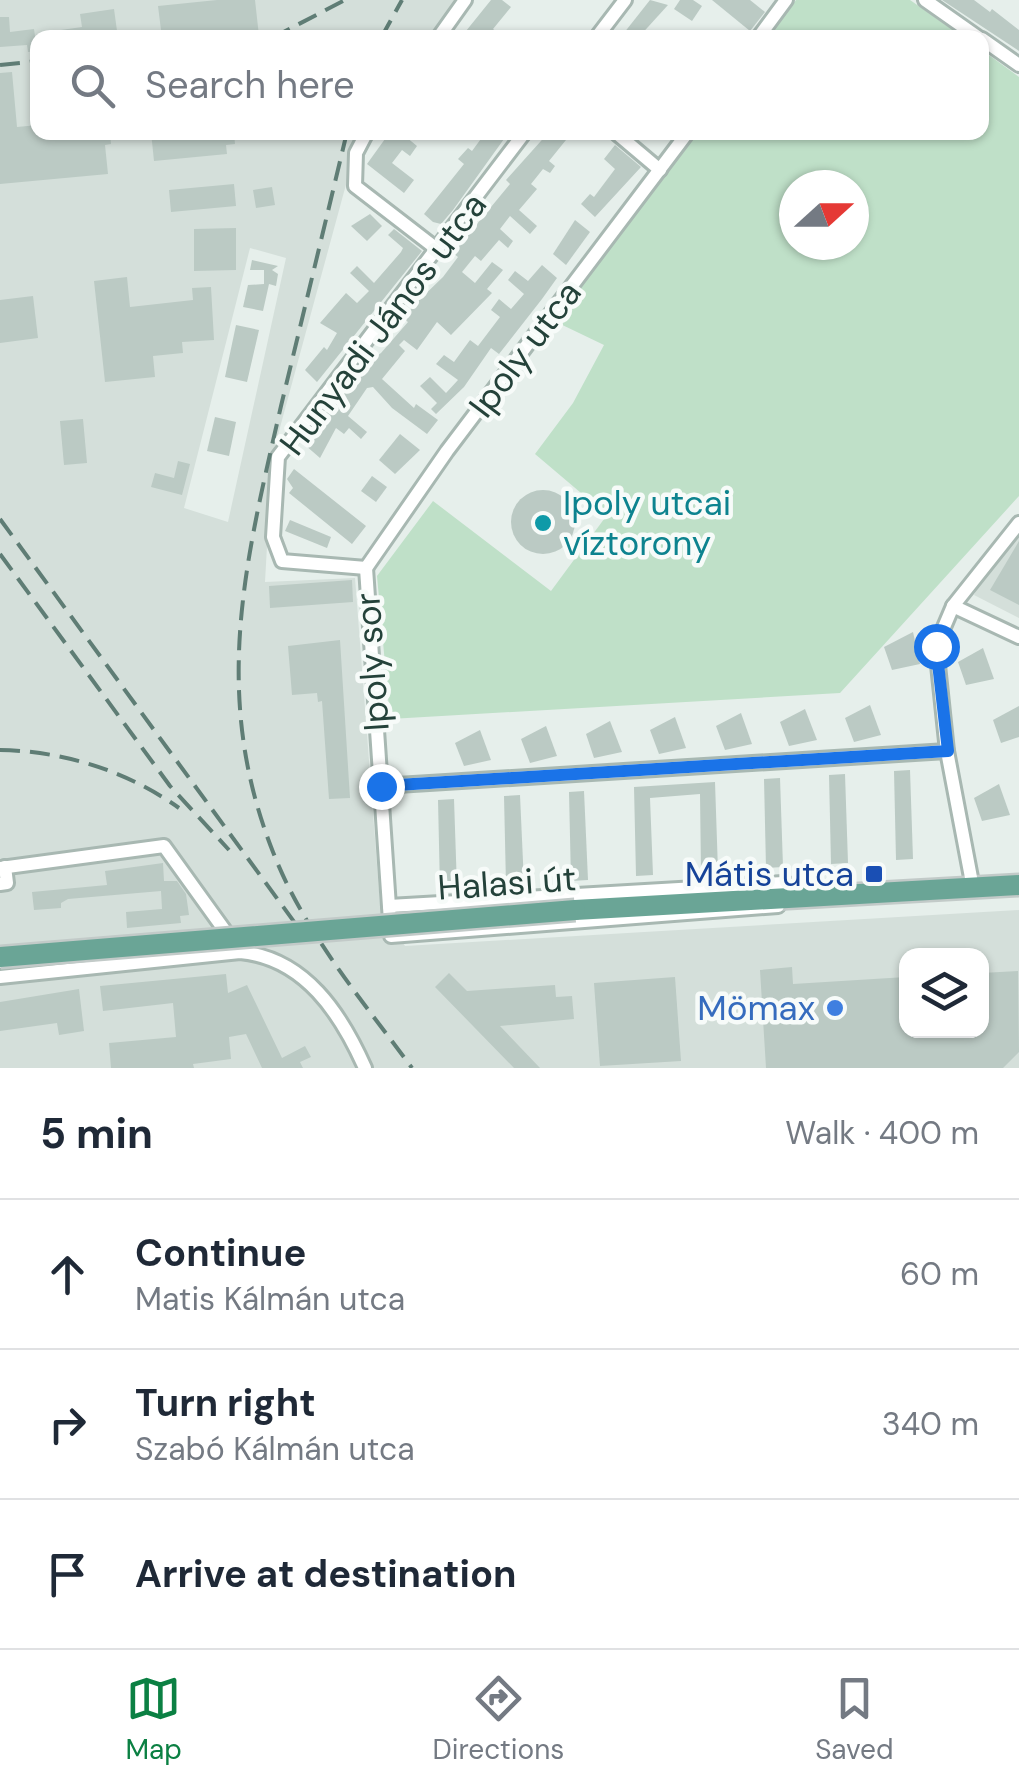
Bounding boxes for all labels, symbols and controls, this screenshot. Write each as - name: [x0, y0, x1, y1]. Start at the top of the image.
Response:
- search box: [30, 30, 989, 140]
- icon: search: [65, 58, 120, 113]
- text: Search here: [145, 60, 355, 110]
- north arrow: [779, 170, 869, 260]
- street label: Hunyadi János utca: [269, 184, 497, 464]
- street label: Ipoly utca: [459, 271, 591, 427]
- place label: Ipoly utcai víztorony: [563, 480, 731, 566]
- marker: Ipoly utcai víztorony: [532, 512, 554, 534]
- street label: Ipoly sor: [344, 591, 400, 733]
- route start: [914, 624, 960, 670]
- route end: [359, 764, 405, 810]
- place label: Mátis utca: [685, 851, 854, 897]
- street label: Halasi út: [436, 855, 578, 911]
- marker: Mátis utca: [863, 863, 885, 885]
- map controls: [899, 948, 989, 1038]
- button: layers: [899, 948, 989, 1038]
- place label: Mömax: [697, 985, 815, 1031]
- marker: Mömax: [824, 997, 846, 1019]
- text: 5 min: [40, 1106, 153, 1161]
- text: Walk · 400 m: [785, 1112, 979, 1154]
- text: Continue: [135, 1228, 306, 1278]
- icon: ahead: [40, 1247, 95, 1302]
- text: 60 m: [900, 1253, 979, 1295]
- text: Matis Kálmán utca: [135, 1278, 405, 1320]
- text: Turn right: [135, 1378, 316, 1428]
- icon: right: [40, 1397, 95, 1452]
- text: 340 m: [882, 1403, 979, 1445]
- text: Szabó Kálmán utca: [135, 1428, 415, 1470]
- icon: arrive: [40, 1547, 95, 1602]
- text: Arrive at destination: [135, 1549, 517, 1599]
- tab: Map: [125, 1671, 182, 1768]
- tab: Directions: [433, 1671, 564, 1768]
- tab: Saved: [815, 1671, 894, 1768]

